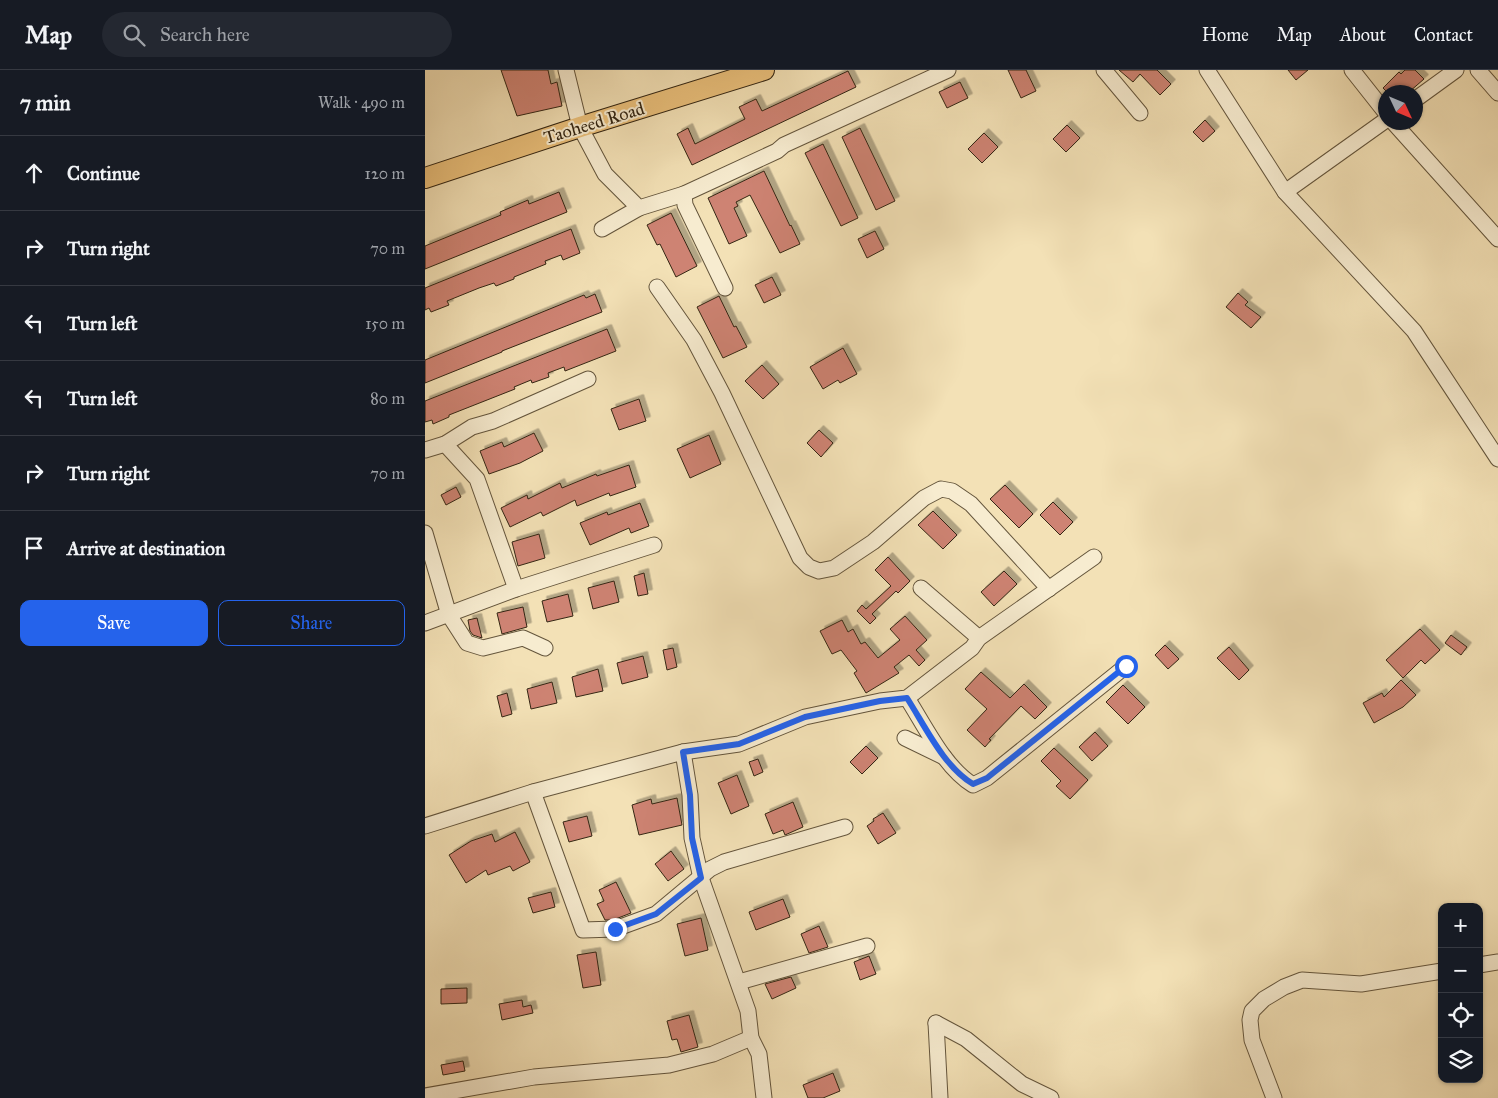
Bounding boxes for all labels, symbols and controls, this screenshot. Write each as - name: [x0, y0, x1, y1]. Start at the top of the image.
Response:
- search box: [102, 12, 452, 57]
- text: Map: [25, 20, 72, 50]
- icon: search: [120, 21, 148, 49]
- text: Search here: [160, 23, 250, 46]
- text: Home: [1202, 24, 1249, 46]
- text: Map: [1277, 24, 1312, 46]
- text: About: [1340, 24, 1386, 46]
- text: Contact: [1414, 24, 1473, 46]
- north arrow: [1378, 85, 1423, 130]
- text: 7 min: [20, 90, 71, 116]
- text: Walk · 490 m: [318, 93, 405, 112]
- street label: Taoheed Road: [541, 97, 647, 149]
- icon: ahead: [20, 159, 48, 187]
- text: Continue: [67, 162, 140, 185]
- text: 120 m: [365, 164, 405, 183]
- icon: right: [20, 234, 48, 262]
- text: Turn right: [67, 237, 150, 260]
- text: 70 m: [370, 239, 405, 258]
- icon: left: [20, 309, 48, 337]
- text: Turn left: [67, 312, 137, 335]
- text: 150 m: [365, 314, 405, 333]
- icon: left: [20, 384, 48, 412]
- text: Turn left: [67, 387, 137, 410]
- text: 80 m: [370, 389, 405, 408]
- icon: right: [20, 459, 48, 487]
- text: Turn right: [67, 462, 150, 485]
- text: 70 m: [370, 464, 405, 483]
- icon: arrive: [20, 534, 48, 562]
- text: Arrive at destination: [67, 537, 225, 560]
- button: Save: [20, 600, 208, 646]
- button: Share: [218, 600, 405, 646]
- route start: [1115, 655, 1138, 678]
- map controls: [1438, 903, 1483, 1083]
- button: +: [1438, 903, 1483, 948]
- route end: [604, 918, 627, 941]
- button: −: [1438, 948, 1483, 993]
- button: locate: [1438, 993, 1483, 1038]
- button: layers: [1438, 1038, 1483, 1083]

